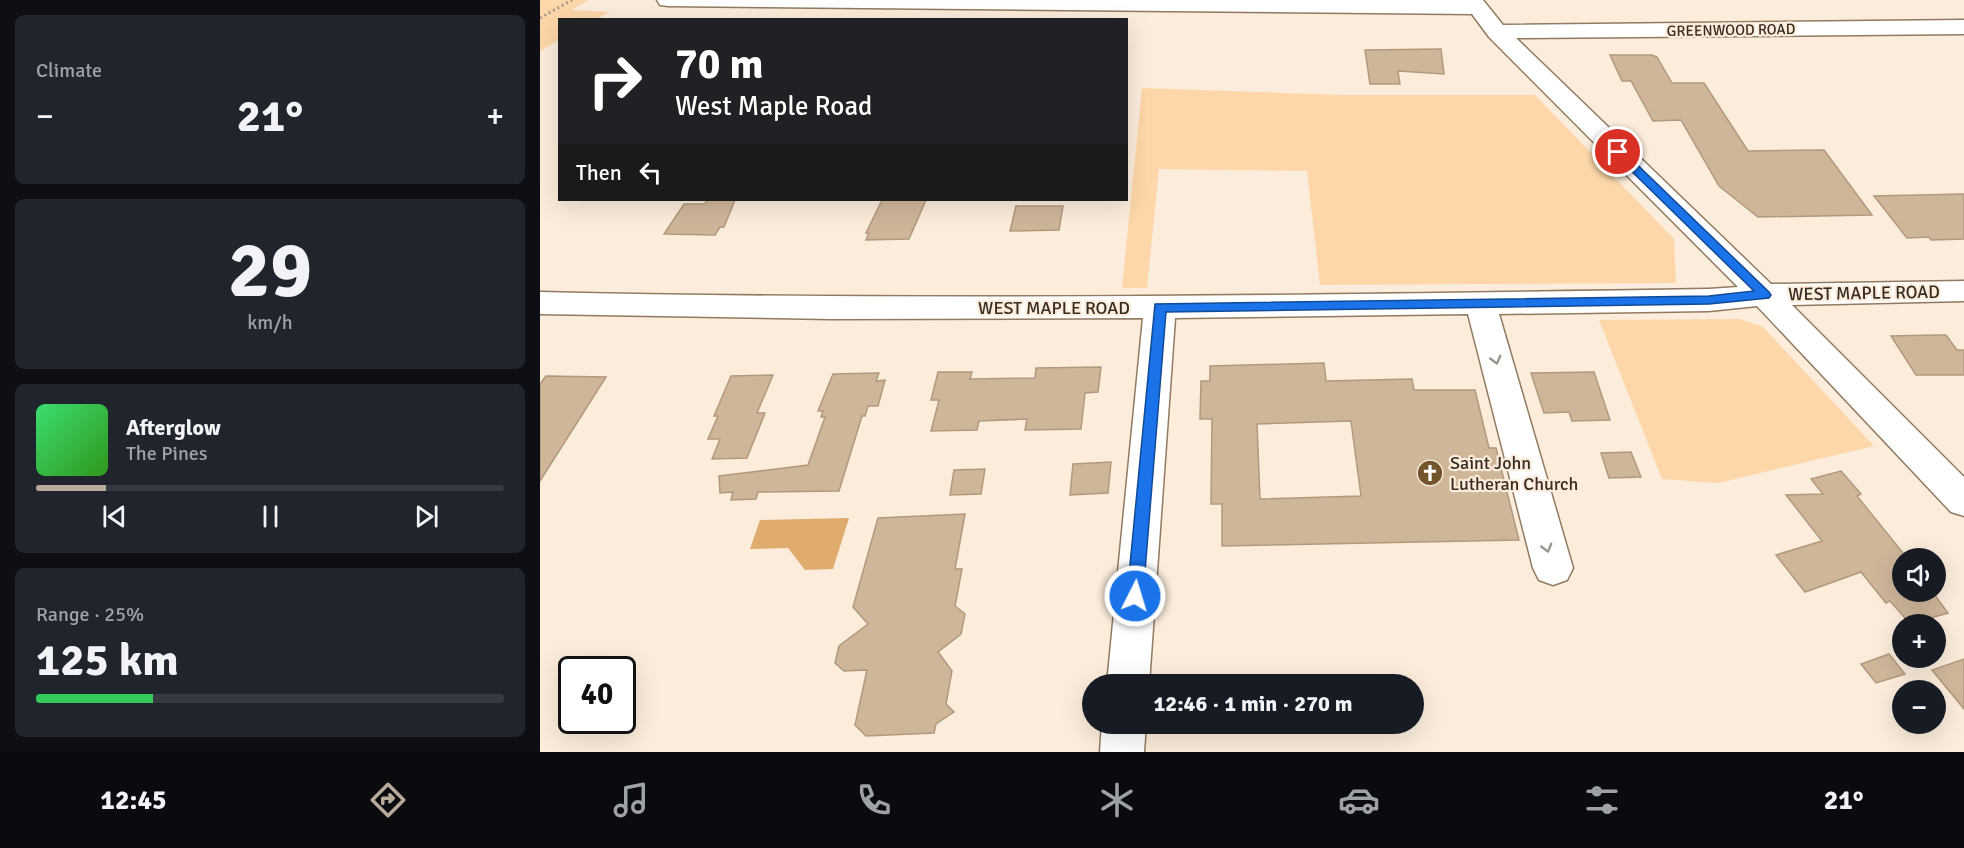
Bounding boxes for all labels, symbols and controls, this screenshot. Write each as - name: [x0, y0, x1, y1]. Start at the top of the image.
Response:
- street label: GREENWOOD ROAD: [1667, 20, 1795, 40]
- text: 70 m: [675, 39, 764, 90]
- icon: right: [576, 42, 654, 120]
- text: Climate: [36, 58, 102, 83]
- text: 21°: [237, 89, 303, 144]
- text: West Maple Road: [675, 90, 872, 123]
- text: −: [36, 96, 54, 137]
- text: +: [486, 96, 504, 137]
- pin: [1592, 126, 1643, 177]
- icon: arrive: [1601, 135, 1634, 168]
- icon: left: [634, 156, 667, 189]
- text: Then: [576, 159, 622, 186]
- text: 29: [228, 223, 312, 319]
- street label: WEST MAPLE ROAD: [1788, 281, 1940, 305]
- street label: WEST MAPLE ROAD: [978, 297, 1130, 319]
- text: km/h: [247, 310, 293, 335]
- one-way arrow: [1488, 355, 1501, 365]
- text: Afterglow: [126, 414, 221, 441]
- text: The Pines: [126, 441, 208, 466]
- place label: Saint John Lutheran Church: [1450, 452, 1578, 495]
- church icon: Saint John Lutheran Church: [1415, 458, 1445, 488]
- icon: previous: [98, 500, 131, 533]
- icon: pause: [254, 500, 287, 533]
- icon: next: [410, 500, 443, 533]
- one-way arrow: [1540, 543, 1553, 553]
- map controls: [1892, 548, 1946, 734]
- button: sound: [1892, 548, 1946, 602]
- position arrow: [1103, 564, 1167, 628]
- text: Range · 25%: [36, 602, 144, 627]
- button: +: [1892, 614, 1946, 668]
- text: 125 km: [36, 633, 179, 688]
- speed limit sign: 40: [558, 656, 636, 734]
- button: −: [1892, 680, 1946, 734]
- text: 12:46 · 1 min · 270 m: [1153, 690, 1353, 717]
- icon: directions: [367, 779, 409, 821]
- icon: music: [610, 779, 652, 821]
- icon: phone: [853, 779, 895, 821]
- icon: climate: [1096, 779, 1138, 821]
- icon: car: [1338, 779, 1380, 821]
- icon: filters: [1581, 779, 1623, 821]
- text: 12:45: [100, 784, 167, 817]
- text: 21°: [1824, 784, 1864, 817]

